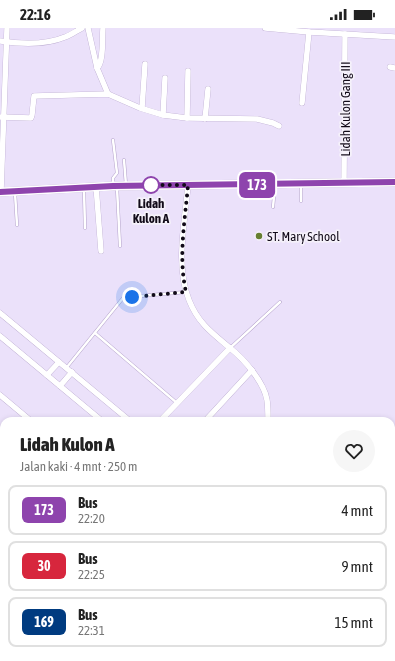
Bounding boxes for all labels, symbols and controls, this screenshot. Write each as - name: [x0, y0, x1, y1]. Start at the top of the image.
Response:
- text: 22:16: [20, 6, 51, 23]
- street label: Lidah Kulon Gang III: [338, 62, 353, 156]
- line badge: 173: [234, 172, 280, 198]
- marker: Lidah Kulon A: [142, 176, 160, 194]
- text: 173: [247, 177, 267, 193]
- place label: Lidah Kulon A: [133, 196, 170, 226]
- place label: ST. Mary School: [267, 229, 340, 244]
- marker: ST. Mary School: [254, 231, 264, 241]
- your location: [122, 287, 142, 307]
- button: heart: [333, 430, 375, 472]
- text: Lidah Kulon A: [20, 433, 115, 455]
- text: Jalan kaki · 4 mnt · 250 m: [20, 459, 137, 474]
- text: Bus: [78, 494, 98, 511]
- text: 173: [34, 502, 54, 518]
- text: 4 mnt: [341, 502, 373, 519]
- text: 22:20: [78, 511, 105, 526]
- text: Bus: [78, 550, 98, 567]
- text: 30: [37, 558, 51, 574]
- text: 9 mnt: [341, 558, 373, 575]
- text: 22:25: [78, 567, 105, 582]
- text: Bus: [78, 606, 98, 623]
- text: 169: [34, 614, 54, 630]
- text: 15 mnt: [334, 614, 373, 631]
- text: 22:31: [78, 623, 105, 638]

